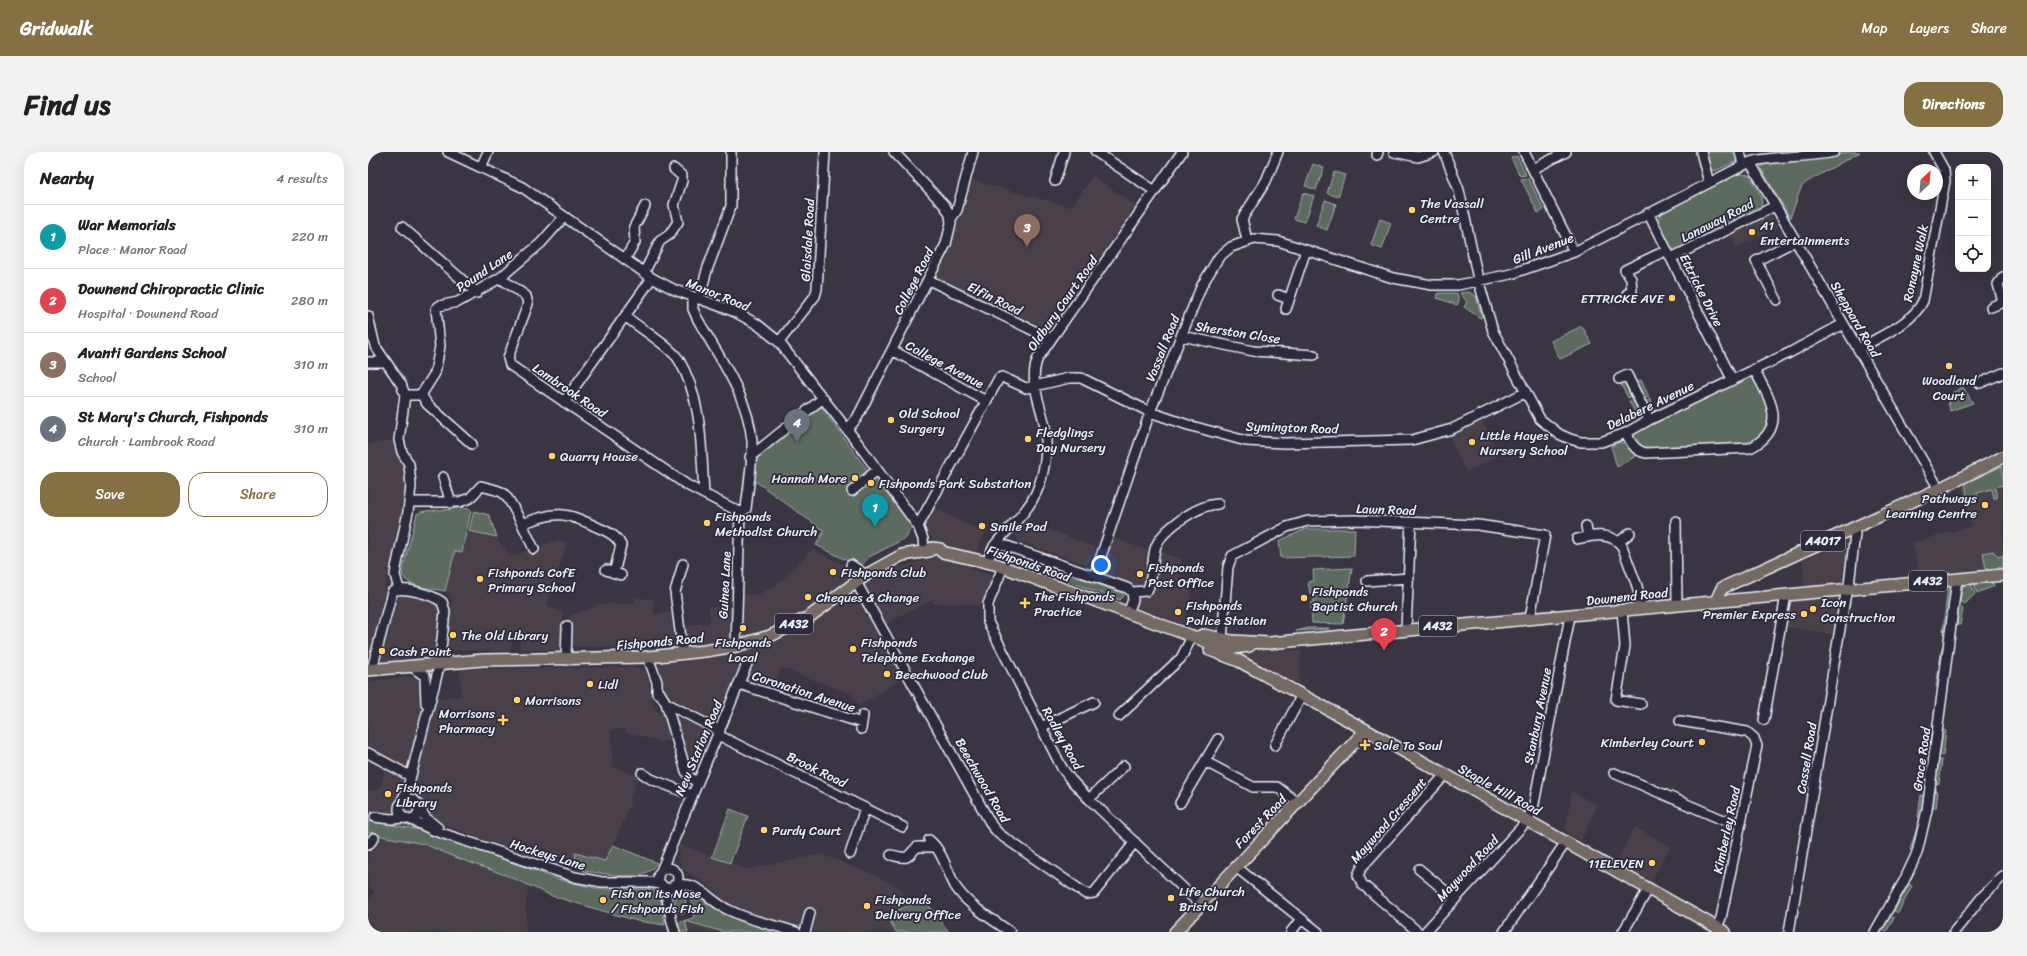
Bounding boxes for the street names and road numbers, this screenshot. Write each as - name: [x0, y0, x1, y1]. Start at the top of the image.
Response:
- street label: Lanaway Road: [1677, 192, 1759, 249]
- street label: Glaisdale Road: [794, 197, 821, 282]
- street label: Ronayne Walk: [1896, 222, 1935, 304]
- street label: Gill Avenue: [1509, 226, 1578, 271]
- street label: Pound Lane: [451, 243, 518, 298]
- street label: College Road: [887, 243, 941, 319]
- street label: Ettricke Drive: [1673, 249, 1730, 331]
- street label: Oldbury Court Road: [1021, 250, 1105, 356]
- street label: Manor Road: [682, 271, 754, 318]
- street label: Elfin Road: [963, 275, 1027, 322]
- street label: Sheppard Road: [1824, 277, 1887, 363]
- street label: Vassall Road: [1139, 310, 1187, 385]
- street label: Sherston Close: [1194, 314, 1282, 351]
- street label: College Avenue: [901, 334, 988, 395]
- street label: Lambrook Road: [528, 357, 613, 425]
- street label: Delabere Avenue: [1602, 374, 1698, 437]
- street label: Symington Road: [1245, 414, 1340, 441]
- street label: Lawn Road: [1356, 497, 1417, 522]
- road number: A4017: [1801, 531, 1845, 551]
- street label: Fishponds Road: [984, 538, 1075, 589]
- street label: Guinea Lane: [711, 551, 738, 619]
- road number: A432: [1909, 571, 1947, 591]
- street label: Downend Road: [1585, 581, 1670, 612]
- road number: A432: [775, 614, 813, 634]
- road number: A432: [1419, 616, 1457, 636]
- street label: Fishponds Road: [616, 626, 706, 657]
- street label: Coronation Avenue: [749, 664, 859, 719]
- street label: Stanbury Avenue: [1517, 665, 1558, 767]
- street label: New Station Road: [668, 696, 729, 800]
- street label: Radley Road: [1036, 702, 1090, 775]
- street label: Cassell Road: [1790, 720, 1824, 795]
- street label: Grace Road: [1906, 725, 1938, 792]
- street label: Beechwood Road: [949, 733, 1017, 828]
- street label: Brook Road: [783, 745, 852, 794]
- street label: Staple Hill Road: [1454, 757, 1547, 822]
- street label: Maywood Crescent: [1344, 772, 1433, 869]
- street label: Kimberley Road: [1706, 783, 1747, 876]
- street label: Forest Road: [1228, 788, 1293, 854]
- street label: Maywood Road: [1430, 829, 1505, 907]
- street label: Hockeys Lane: [507, 832, 589, 877]

